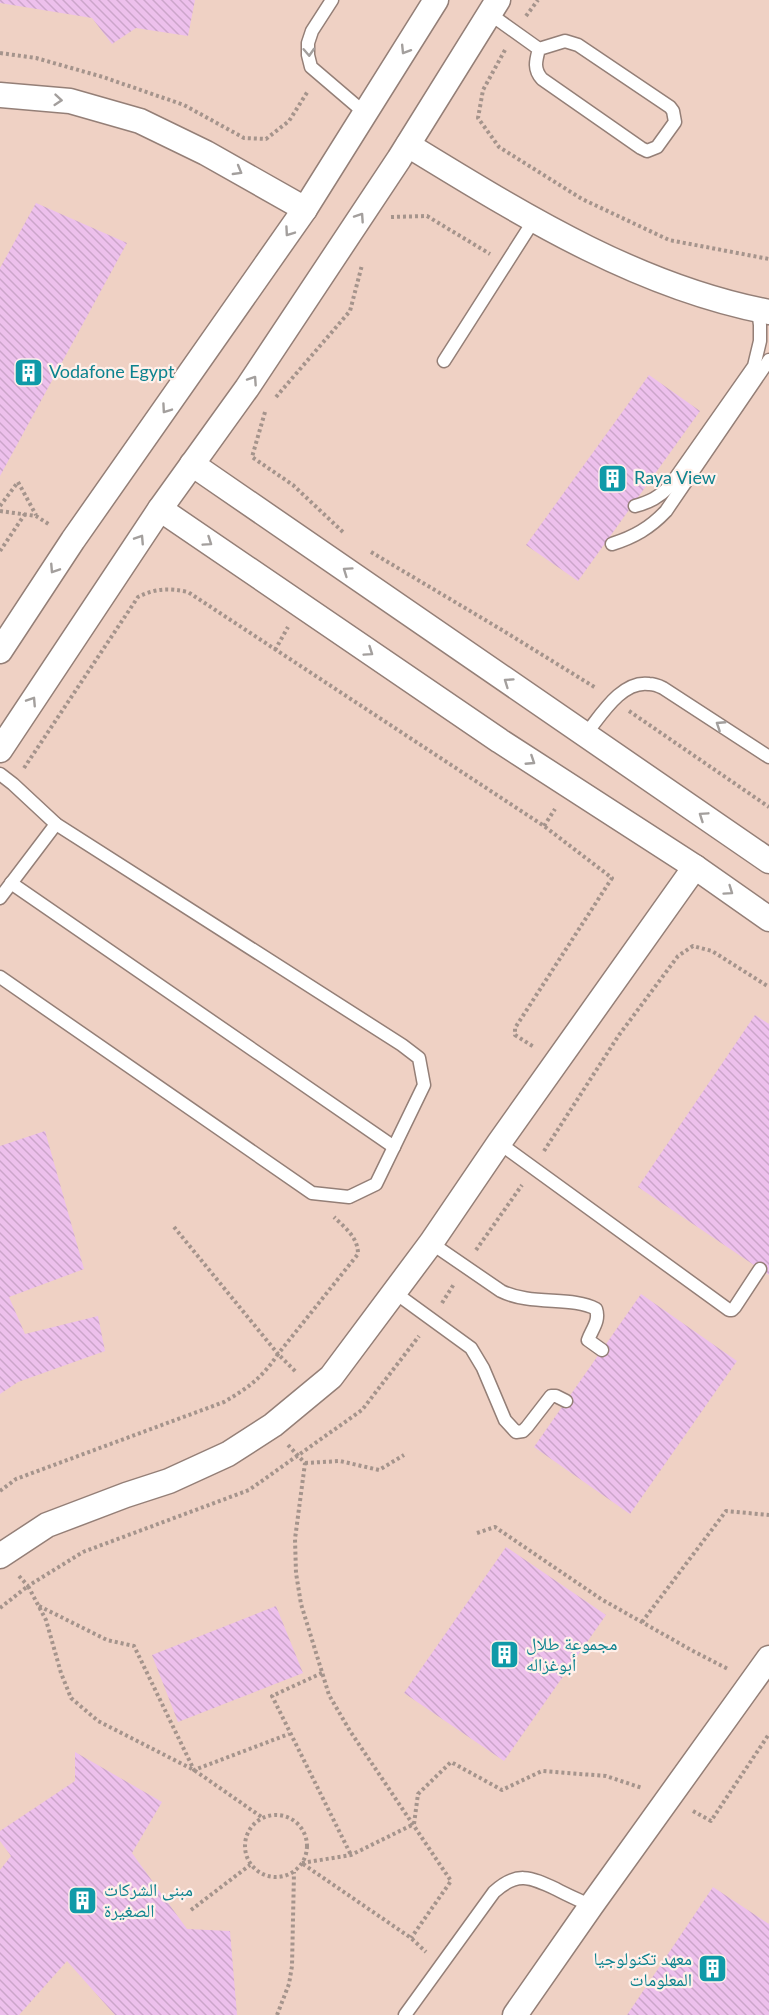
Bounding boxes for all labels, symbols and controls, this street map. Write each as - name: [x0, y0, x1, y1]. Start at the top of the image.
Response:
- one-way arrow: [401, 44, 413, 54]
- one-way arrow: [302, 47, 315, 57]
- one-way arrow: [54, 93, 63, 106]
- one-way arrow: [232, 164, 242, 175]
- one-way arrow: [353, 213, 365, 223]
- one-way arrow: [285, 225, 296, 236]
- building icon: Vodafone Egypt: [12, 356, 44, 388]
- place label: Vodafone Egypt: [49, 360, 175, 382]
- one-way arrow: [245, 375, 256, 386]
- one-way arrow: [162, 403, 173, 414]
- building icon: Raya View: [597, 462, 629, 494]
- place label: Raya View: [634, 466, 716, 488]
- one-way arrow: [133, 534, 144, 545]
- one-way arrow: [201, 535, 212, 546]
- one-way arrow: [50, 562, 61, 573]
- one-way arrow: [343, 567, 354, 578]
- one-way arrow: [362, 645, 373, 656]
- one-way arrow: [503, 678, 514, 689]
- one-way arrow: [25, 697, 36, 708]
- one-way arrow: [716, 720, 726, 732]
- one-way arrow: [524, 754, 535, 765]
- one-way arrow: [699, 812, 710, 823]
- one-way arrow: [722, 884, 733, 895]
- place label: مجموعة طلال أبوغزاله: [526, 1632, 617, 1676]
- building icon: مجموعة طلال أبوغزاله: [489, 1638, 521, 1670]
- place label: مبنى الشركات الصغيرة: [104, 1878, 193, 1921]
- building icon: مبنى الشركات الصغيرة: [67, 1884, 99, 1916]
- place label: معهد تكنولوجيا المعلومات: [594, 1947, 692, 1990]
- building icon: معهد تكنولوجيا المعلومات: [697, 1953, 729, 1985]

